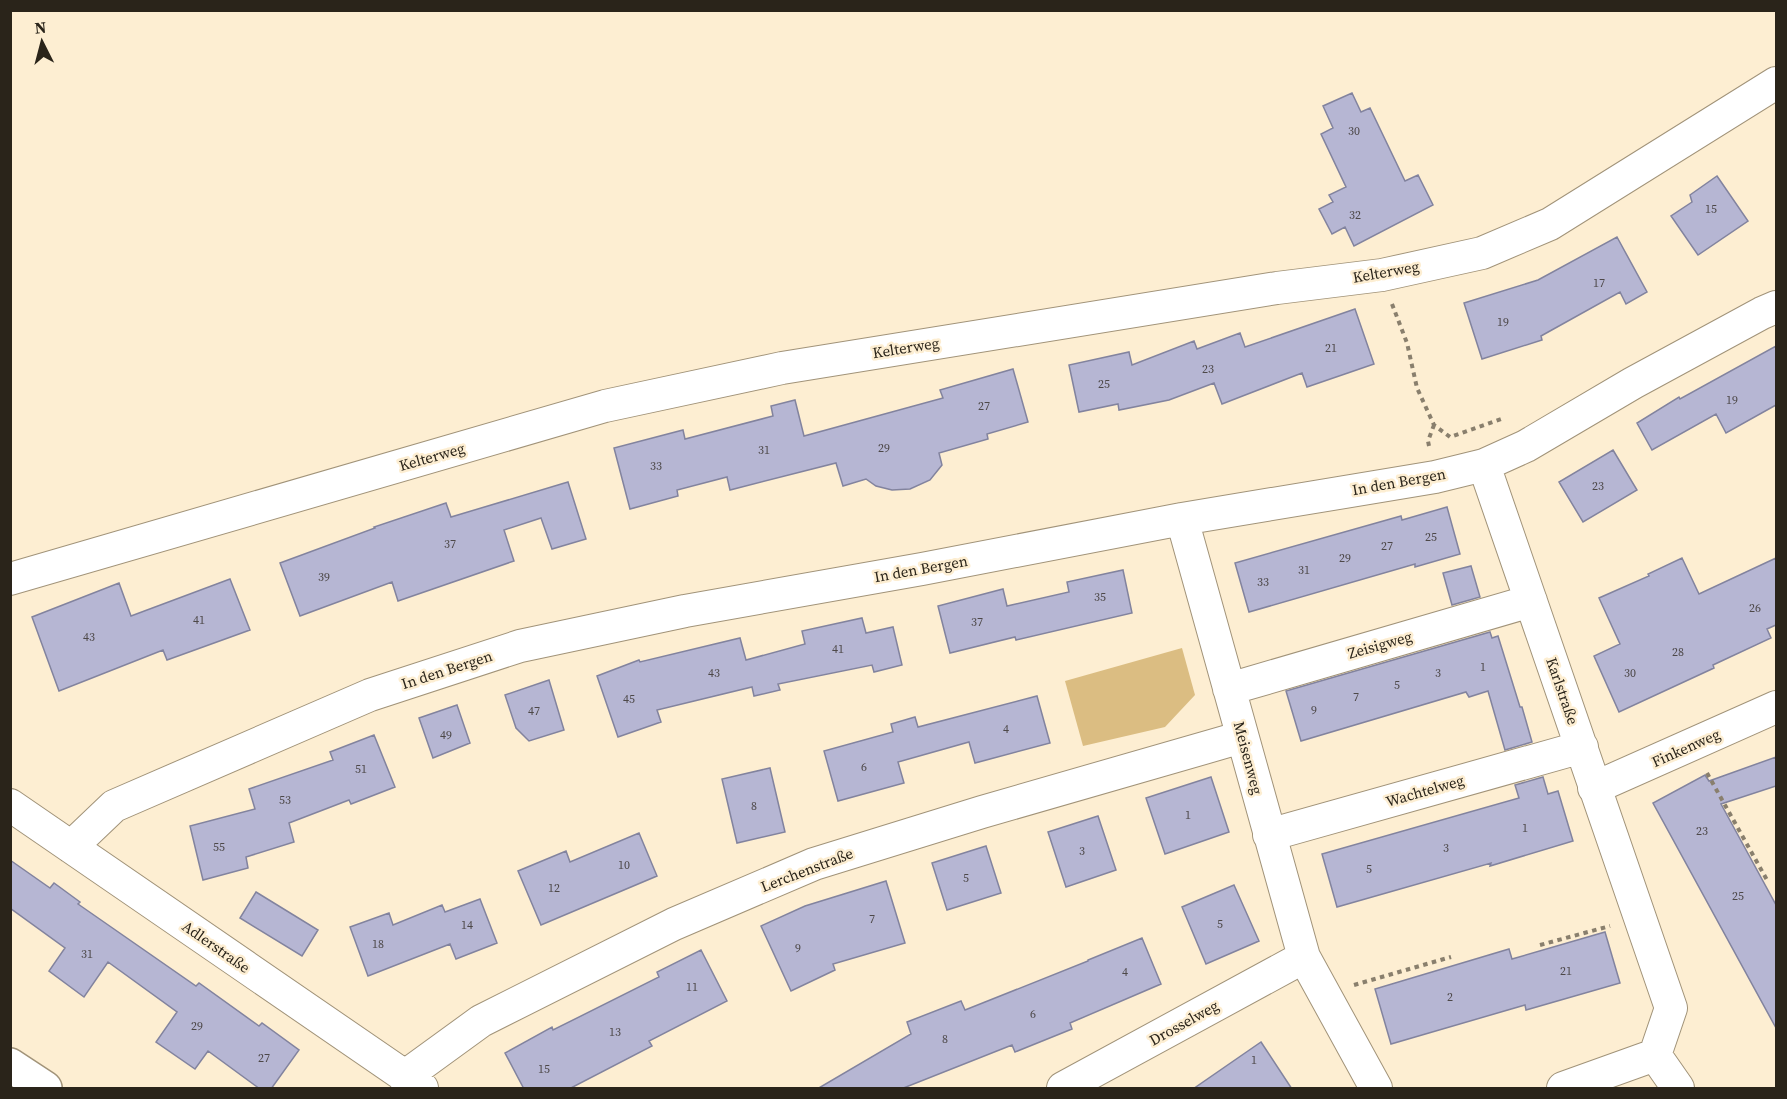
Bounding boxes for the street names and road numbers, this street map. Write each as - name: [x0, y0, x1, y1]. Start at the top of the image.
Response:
- street label: Kelterweg: [1351, 255, 1421, 288]
- street label: Kelterweg: [871, 332, 941, 363]
- street label: Kelterweg: [397, 437, 467, 476]
- street label: In den Bergen: [1351, 463, 1447, 500]
- street label: In den Bergen: [873, 550, 969, 587]
- street label: Zeisigweg: [1345, 625, 1415, 664]
- street label: In den Bergen: [399, 645, 495, 694]
- street label: Karlstraße: [1541, 654, 1584, 728]
- street label: Meisenweg: [1229, 719, 1268, 797]
- street label: Finkenweg: [1648, 723, 1724, 772]
- street label: Wachtelweg: [1383, 769, 1467, 812]
- street label: Lerchenstraße: [758, 842, 856, 897]
- street label: Adlerstraße: [178, 916, 255, 978]
- street label: Drosselweg: [1145, 995, 1222, 1050]

